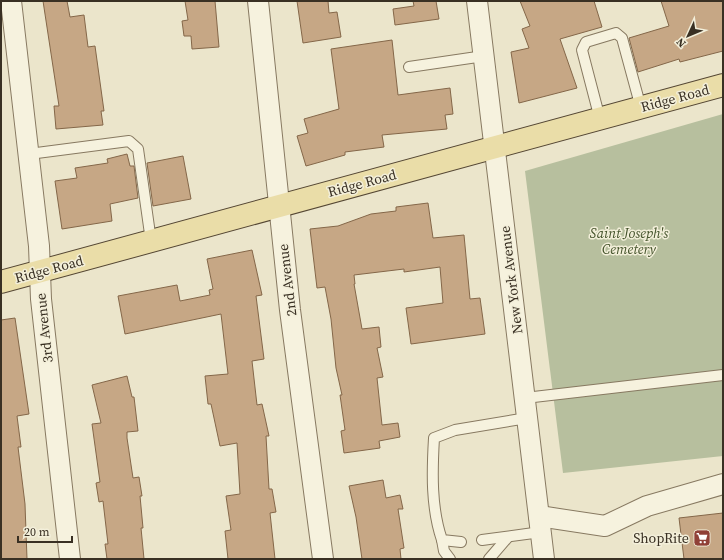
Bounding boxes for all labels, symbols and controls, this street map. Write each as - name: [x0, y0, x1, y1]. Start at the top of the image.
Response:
- north arrow: [668, 16, 708, 56]
- text: N: [673, 35, 689, 51]
- street label: Ridge Road: [638, 79, 712, 117]
- street label: Ridge Road: [325, 164, 399, 202]
- park label: Saint Joseph's Cemetery: [590, 223, 669, 259]
- street label: New York Avenue: [494, 225, 528, 335]
- street label: 2nd Avenue: [273, 243, 301, 317]
- street label: Ridge Road: [12, 250, 86, 288]
- street label: 3rd Avenue: [30, 292, 58, 364]
- scale bar: [18, 518, 72, 544]
- text: 20 m: [24, 524, 50, 540]
- place label: ShopRite: [633, 528, 689, 548]
- supermarket icon: ShopRite: [692, 528, 712, 548]

